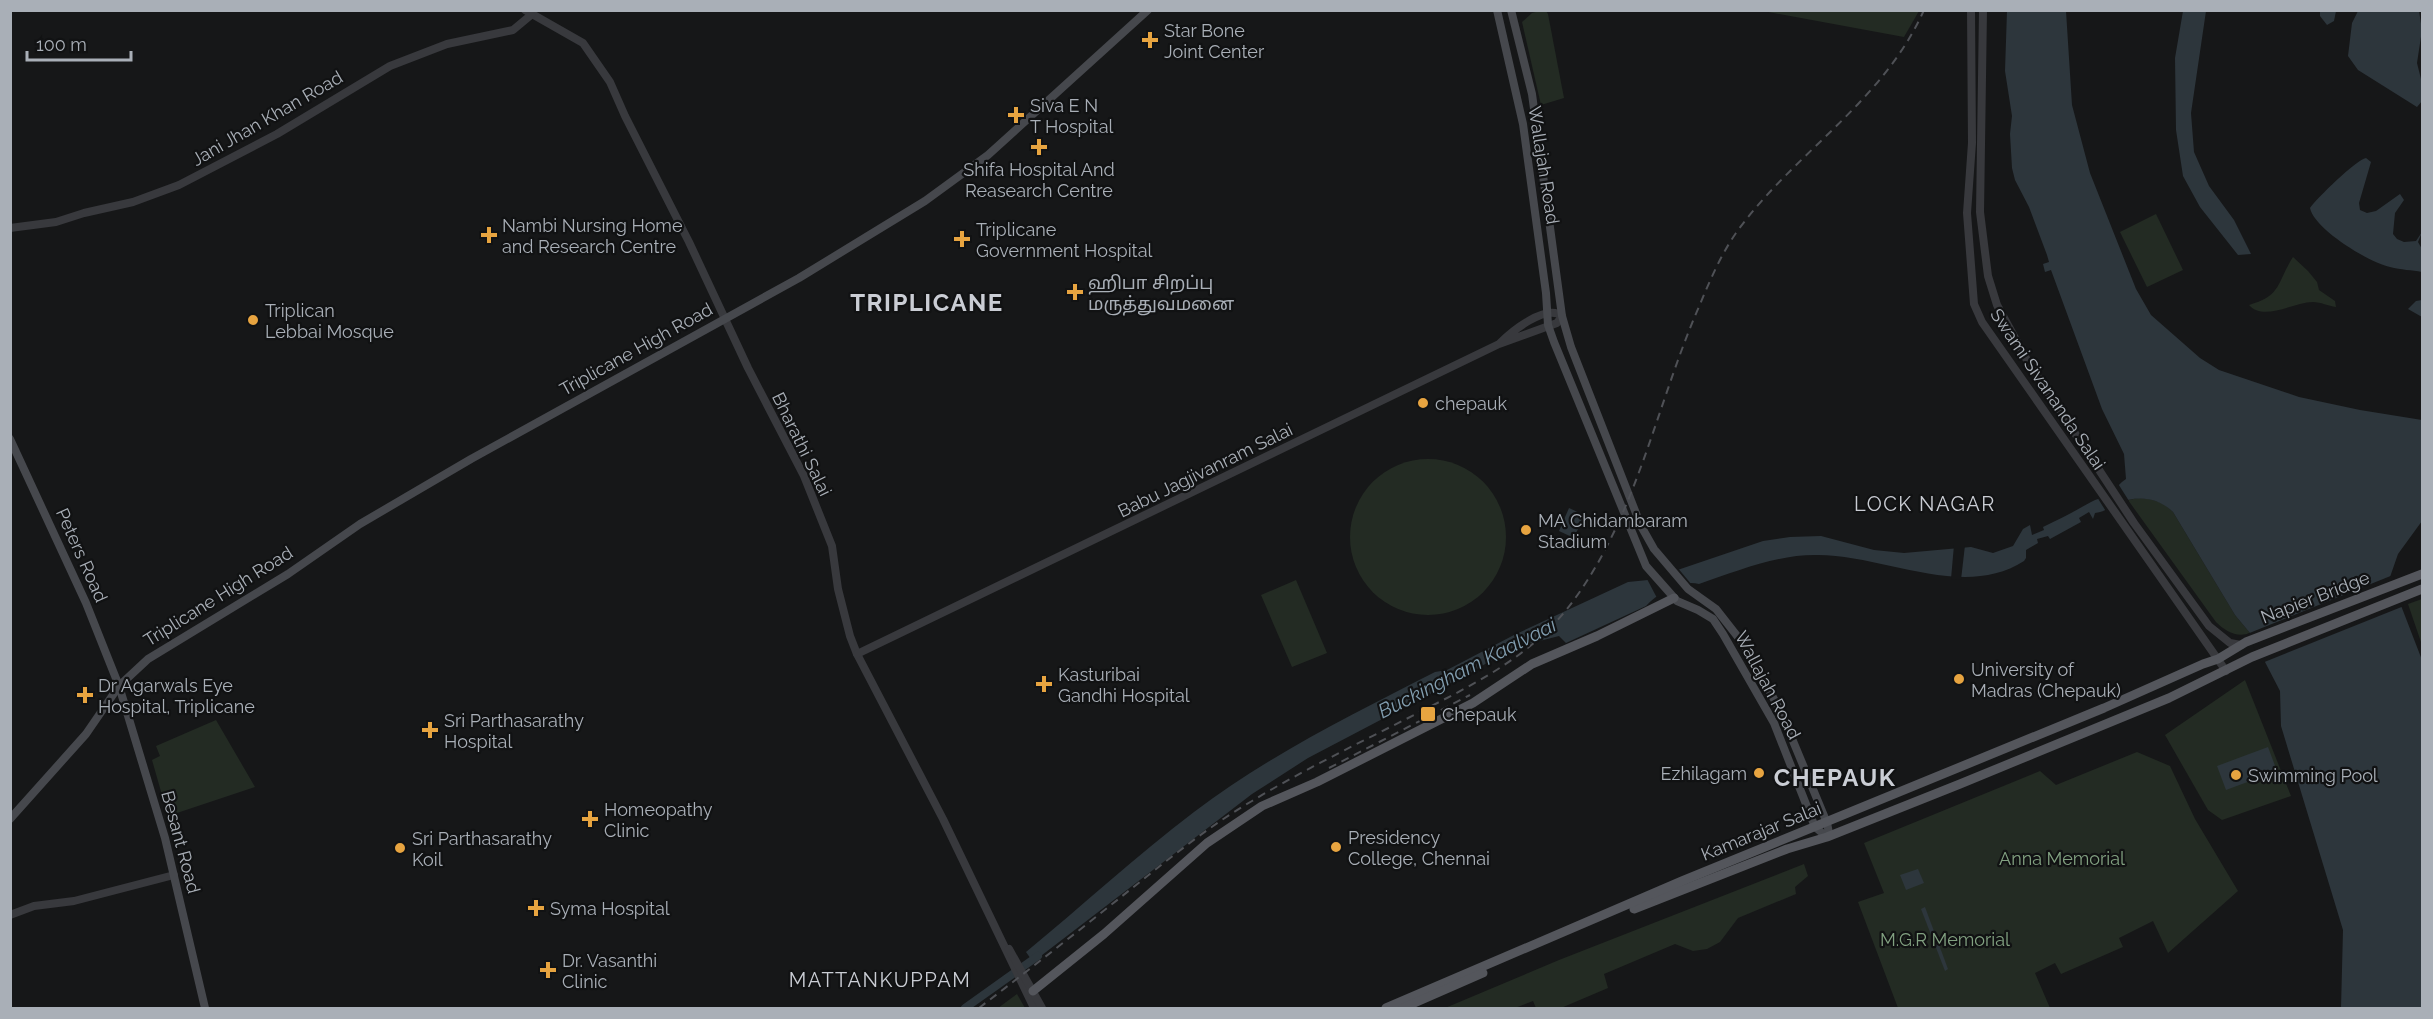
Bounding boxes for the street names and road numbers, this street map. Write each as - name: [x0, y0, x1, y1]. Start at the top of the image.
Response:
- street label: Jani Jhan Khan Road: [188, 66, 346, 170]
- street label: Wallajah Road: [1524, 104, 1564, 226]
- street label: Triplicane High Road: [556, 298, 716, 400]
- street label: Swami Sivananda Salai: [1986, 304, 2110, 474]
- street label: Bharathi Salai: [768, 389, 836, 499]
- street label: Babu Jagjivanram Salai: [1114, 419, 1296, 521]
- street label: Peters Road: [52, 505, 112, 605]
- street label: Triplicane High Road: [140, 542, 296, 650]
- street label: Napier Bridge: [2258, 566, 2373, 627]
- street label: Wallajah Road: [1731, 627, 1805, 743]
- street label: Besant Road: [157, 788, 205, 896]
- street label: Kamarajar Salai: [1698, 797, 1824, 865]

